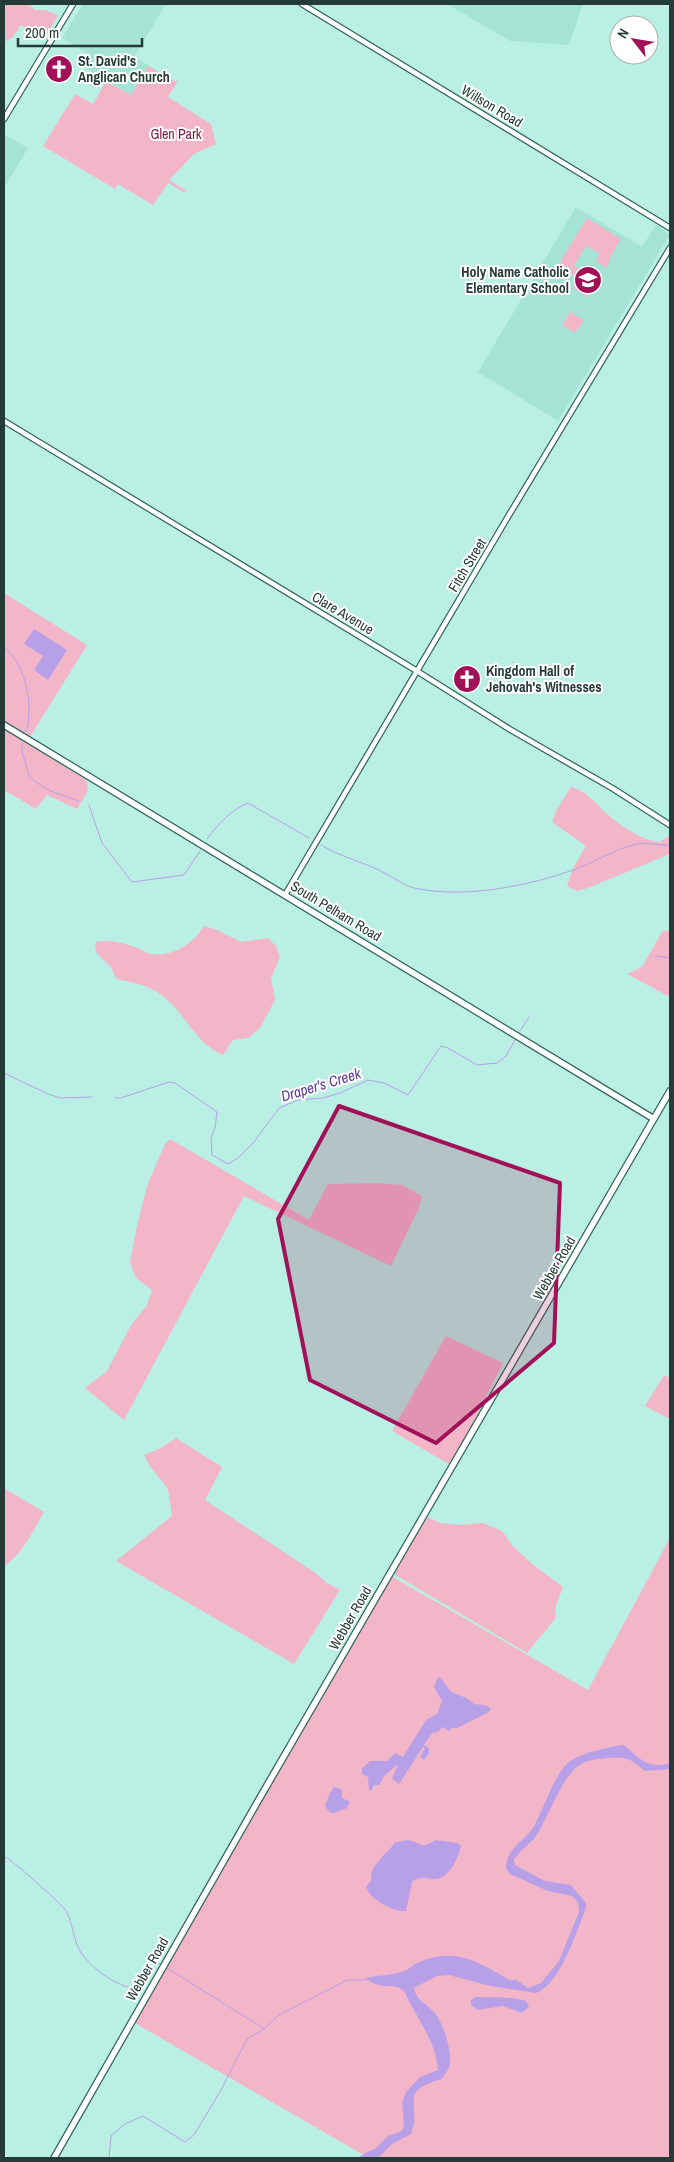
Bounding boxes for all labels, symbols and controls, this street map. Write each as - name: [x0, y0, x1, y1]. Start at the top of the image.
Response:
- scale bar: [18, 15, 141, 47]
- north arrow: [609, 15, 659, 65]
- text: 200 m: [25, 22, 59, 43]
- text: N: [613, 25, 633, 41]
- place label: St. David's Anglican Church: [78, 52, 170, 86]
- church icon: St. David's Anglican Church: [44, 54, 74, 84]
- street label: Willson Road: [458, 81, 526, 131]
- park label: Glen Park: [150, 125, 202, 143]
- place label: Holy Name Catholic Elementary School: [461, 263, 569, 297]
- school or university icon: Holy Name Catholic Elementary School: [573, 265, 603, 295]
- street label: Fitch Street: [444, 535, 490, 595]
- street label: Clare Avenue: [309, 588, 377, 638]
- place label: Kingdom Hall of Jehovah's Witnesses: [486, 662, 602, 696]
- church icon: Kingdom Hall of Jehovah's Witnesses: [452, 664, 482, 694]
- street label: South Pelham Road: [287, 877, 385, 945]
- water label: Draper's Creek: [278, 1062, 364, 1107]
- street label: Webber Road: [529, 1233, 579, 1303]
- street label: Webber Road: [325, 1583, 375, 1653]
- street label: Webber Road: [122, 1934, 172, 2004]

